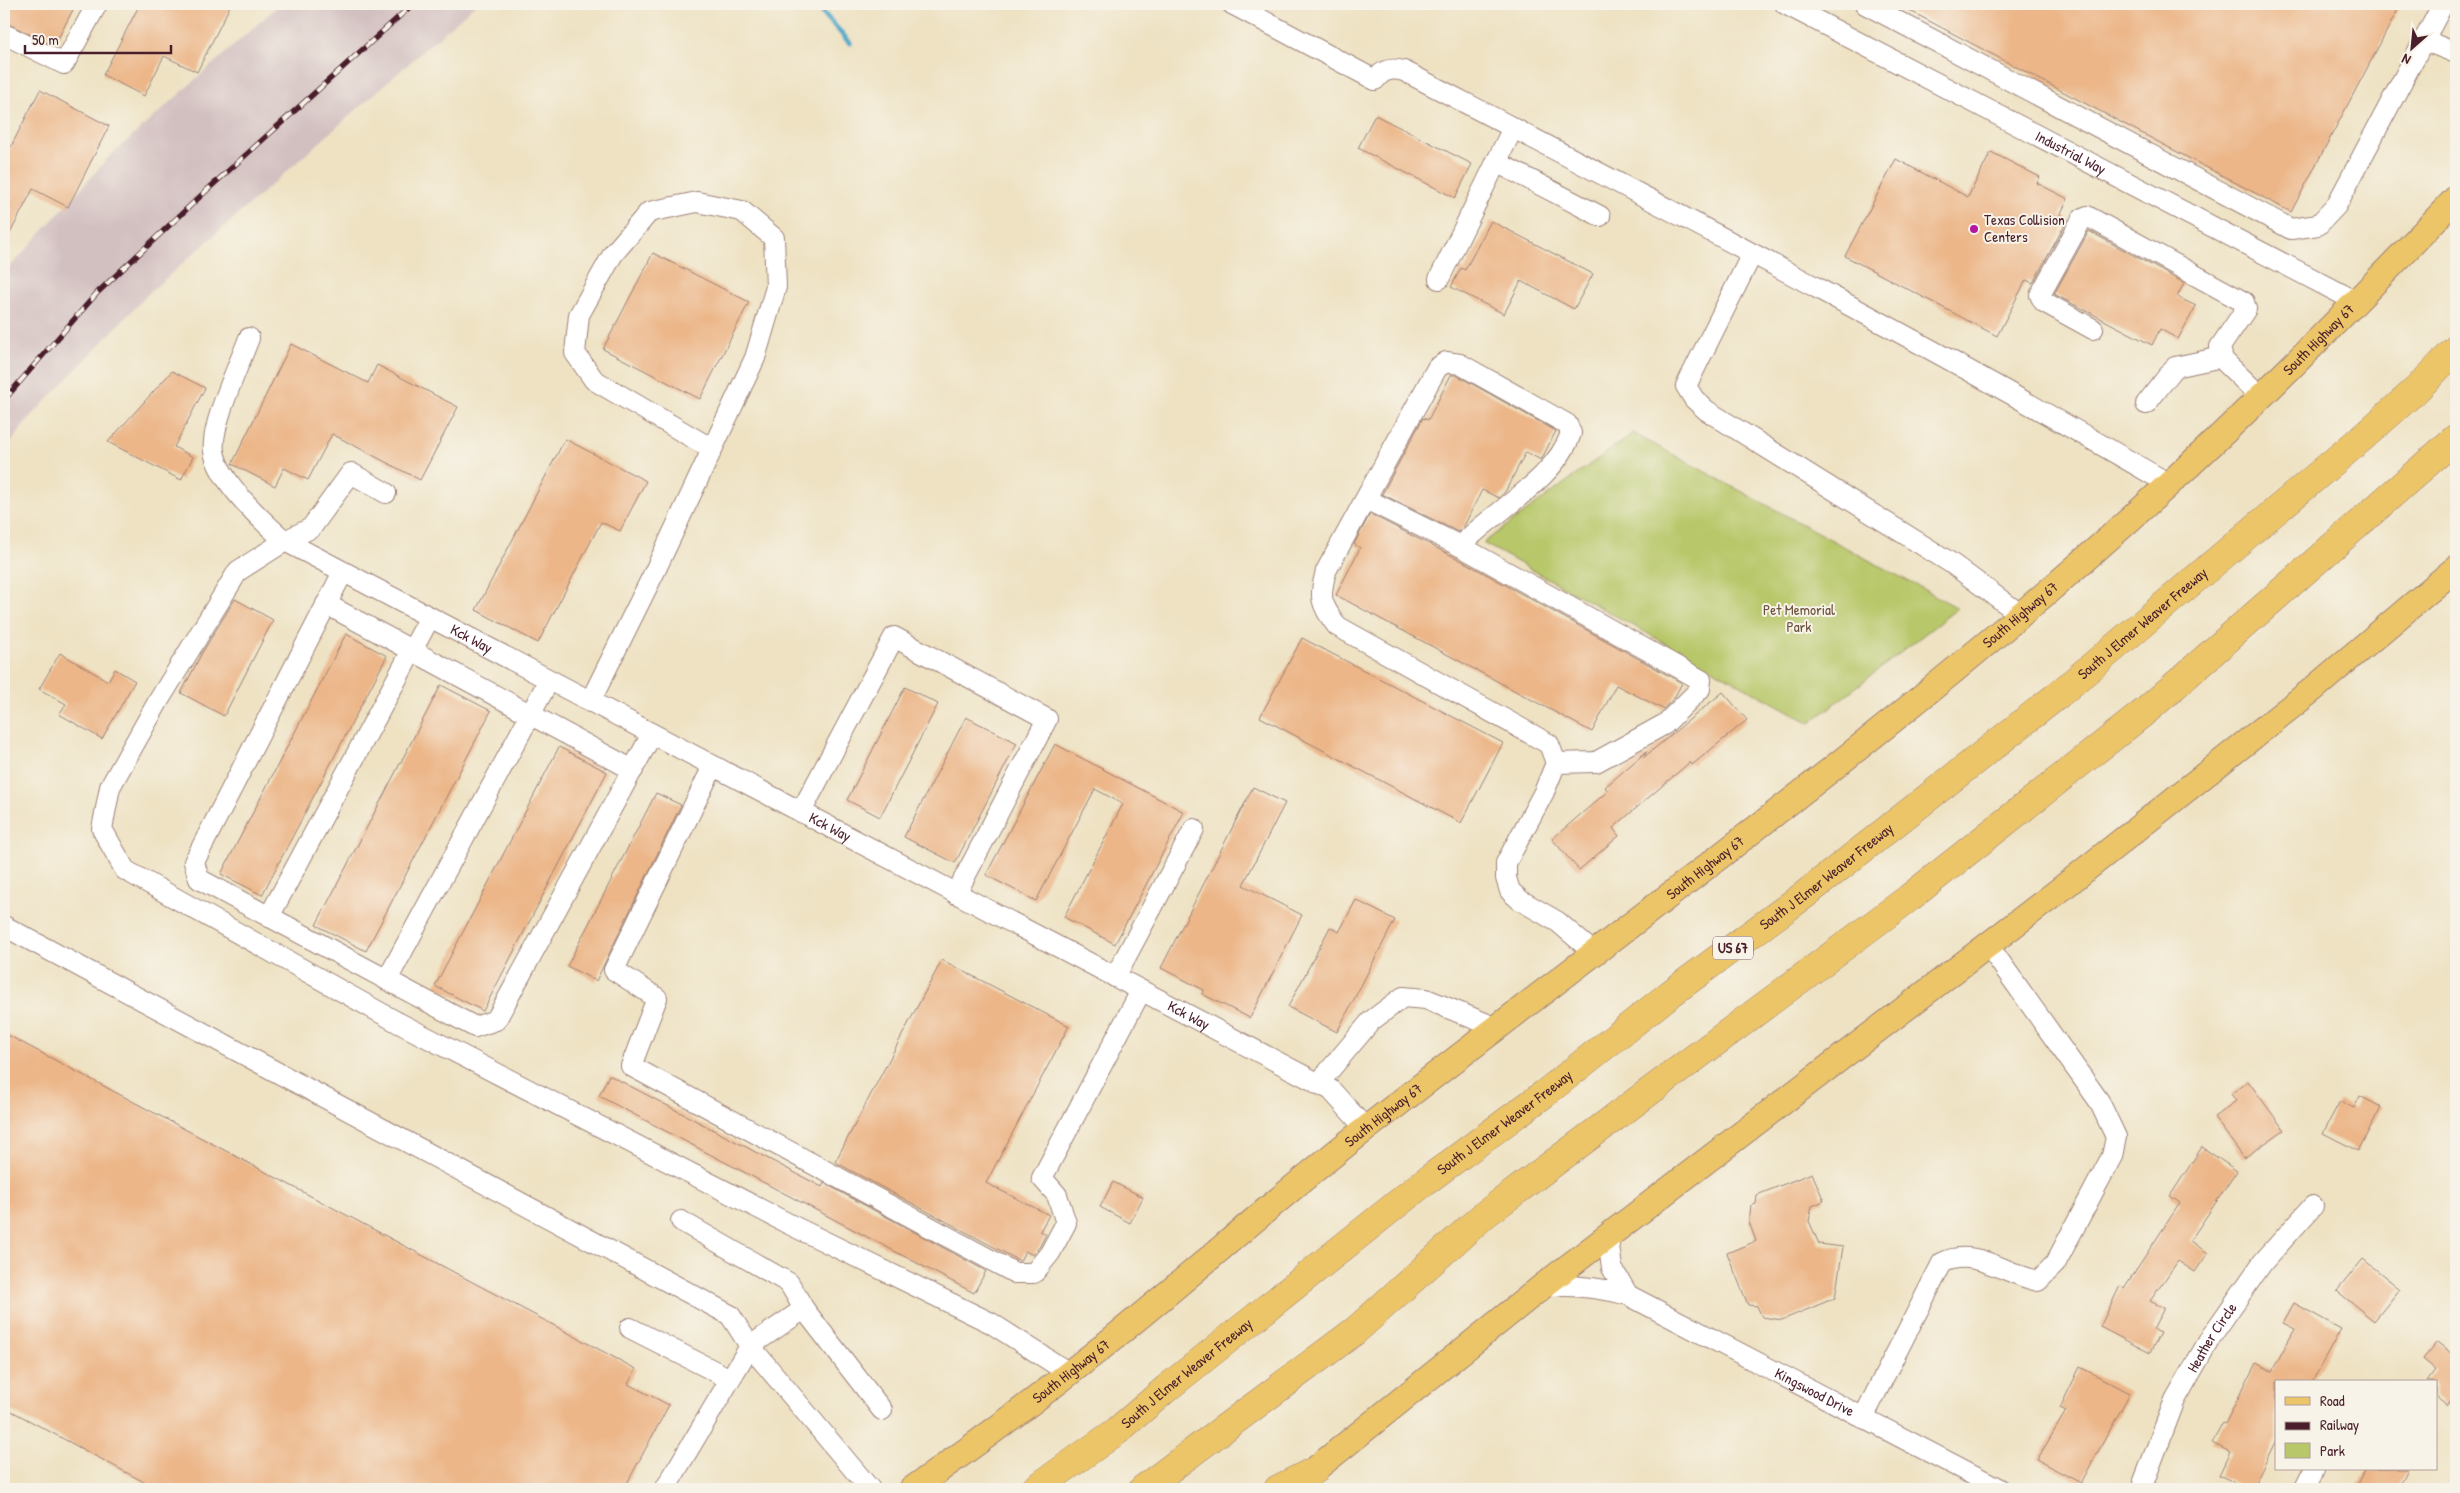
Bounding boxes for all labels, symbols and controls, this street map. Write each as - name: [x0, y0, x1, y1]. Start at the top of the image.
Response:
- scale bar: [25, 22, 171, 54]
- north arrow: [2388, 22, 2438, 72]
- text: 50 m: [32, 29, 59, 50]
- text: N: [2398, 50, 2414, 70]
- street label: Industrial Way: [2032, 125, 2110, 179]
- place label: Texas Collision Centers: [1984, 209, 2065, 247]
- marker: Texas Collision Centers: [1968, 223, 1980, 235]
- street label: South Highway 67: [2278, 299, 2359, 380]
- street label: South J Elmer Weaver Freeway: [2073, 562, 2212, 684]
- street label: South Highway 67: [1978, 576, 2063, 653]
- park label: Pet Memorial Park: [1763, 599, 1835, 637]
- street label: Kck Way: [447, 619, 496, 658]
- street label: Kck Way: [806, 807, 855, 846]
- street label: South J Elmer Weaver Freeway: [1755, 818, 1897, 935]
- street label: South Highway 67: [1662, 830, 1748, 904]
- road number: US 67: [1713, 936, 1753, 960]
- street label: Kck Way: [1164, 995, 1214, 1035]
- street label: South J Elmer Weaver Freeway: [1432, 1065, 1576, 1180]
- street label: South Highway 67: [1340, 1078, 1426, 1152]
- street label: Heather Circle: [2182, 1298, 2242, 1376]
- street label: South J Elmer Weaver Freeway: [1116, 1313, 1256, 1433]
- street label: South Highway 67: [1028, 1334, 1114, 1408]
- street label: Kingswood Drive: [1771, 1362, 1858, 1421]
- legend: [2275, 1380, 2438, 1470]
- text: Road: [2320, 1390, 2345, 1411]
- text: Railway: [2320, 1414, 2359, 1435]
- text: Park: [2320, 1440, 2345, 1461]

